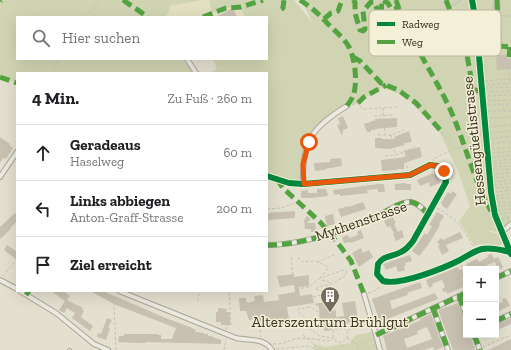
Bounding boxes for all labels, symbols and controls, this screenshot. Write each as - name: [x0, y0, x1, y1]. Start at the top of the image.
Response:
- legend: [369, 10, 501, 56]
- search box: [16, 16, 268, 60]
- text: Radweg: [402, 18, 440, 31]
- icon: search: [30, 27, 52, 49]
- text: Hier suchen: [62, 29, 140, 47]
- text: Weg: [402, 36, 423, 49]
- street label: Hessengüetlistrasse: [458, 75, 490, 207]
- text: 4 Min.: [32, 88, 79, 108]
- text: Zu Fuß · 260 m: [168, 91, 252, 106]
- route start: [300, 133, 318, 151]
- text: Geradeaus: [70, 136, 141, 154]
- icon: ahead: [32, 142, 54, 164]
- text: 60 m: [223, 145, 252, 160]
- text: Haselweg: [70, 154, 124, 169]
- route end: [435, 162, 453, 180]
- text: Links abbiegen: [70, 192, 170, 210]
- street label: Mythenstrasse: [313, 197, 409, 245]
- icon: left: [32, 198, 54, 220]
- text: 200 m: [216, 201, 252, 216]
- text: Anton-Graff-Strasse: [70, 210, 183, 225]
- icon: arrive: [32, 254, 54, 276]
- text: Ziel erreicht: [70, 256, 152, 274]
- map controls: [463, 266, 499, 338]
- button: +: [463, 266, 499, 302]
- building icon: Alterszentrum Brühlgut: [319, 285, 341, 313]
- button: −: [463, 302, 499, 338]
- place label: Alterszentrum Brühlgut: [252, 313, 409, 331]

